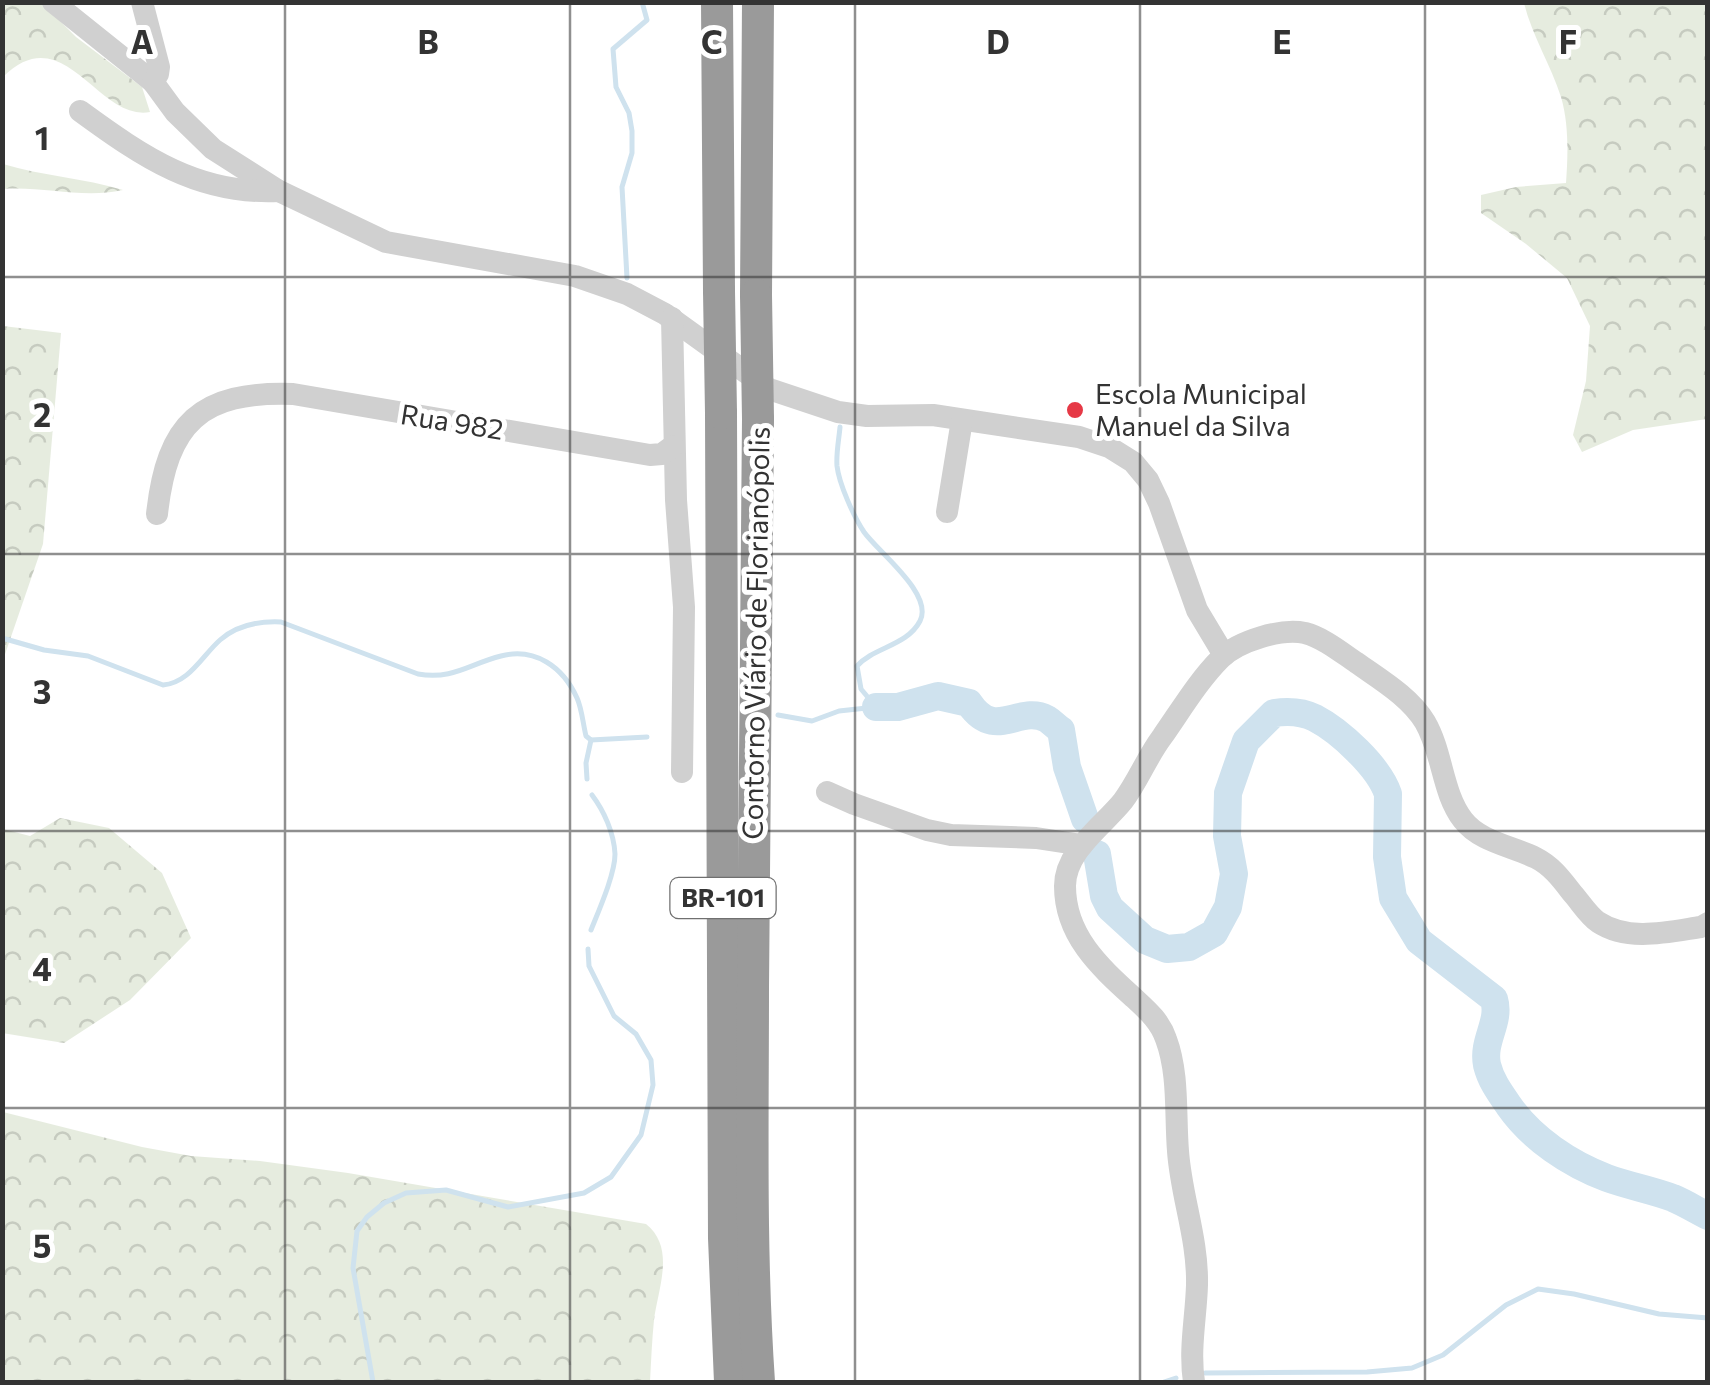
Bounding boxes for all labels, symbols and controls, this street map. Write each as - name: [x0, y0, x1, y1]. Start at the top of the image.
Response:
- text: A: [131, 21, 154, 61]
- text: B: [417, 21, 439, 61]
- text: C: [701, 21, 723, 61]
- text: D: [986, 21, 1010, 61]
- text: E: [1272, 21, 1292, 61]
- text: F: [1559, 21, 1577, 61]
- text: 1: [35, 117, 49, 157]
- place label: Escola Municipal Manuel da Silva: [1095, 376, 1307, 442]
- text: 2: [33, 394, 51, 434]
- street label: Rua 982: [398, 396, 506, 446]
- marker: Escola Municipal Manuel da Silva: [1064, 399, 1086, 421]
- street label: Contorno Viário de Florianópolis: [734, 426, 776, 840]
- text: 3: [33, 671, 51, 711]
- road number: BR-101: [670, 878, 776, 918]
- text: 4: [32, 948, 52, 988]
- text: 5: [33, 1225, 51, 1265]

